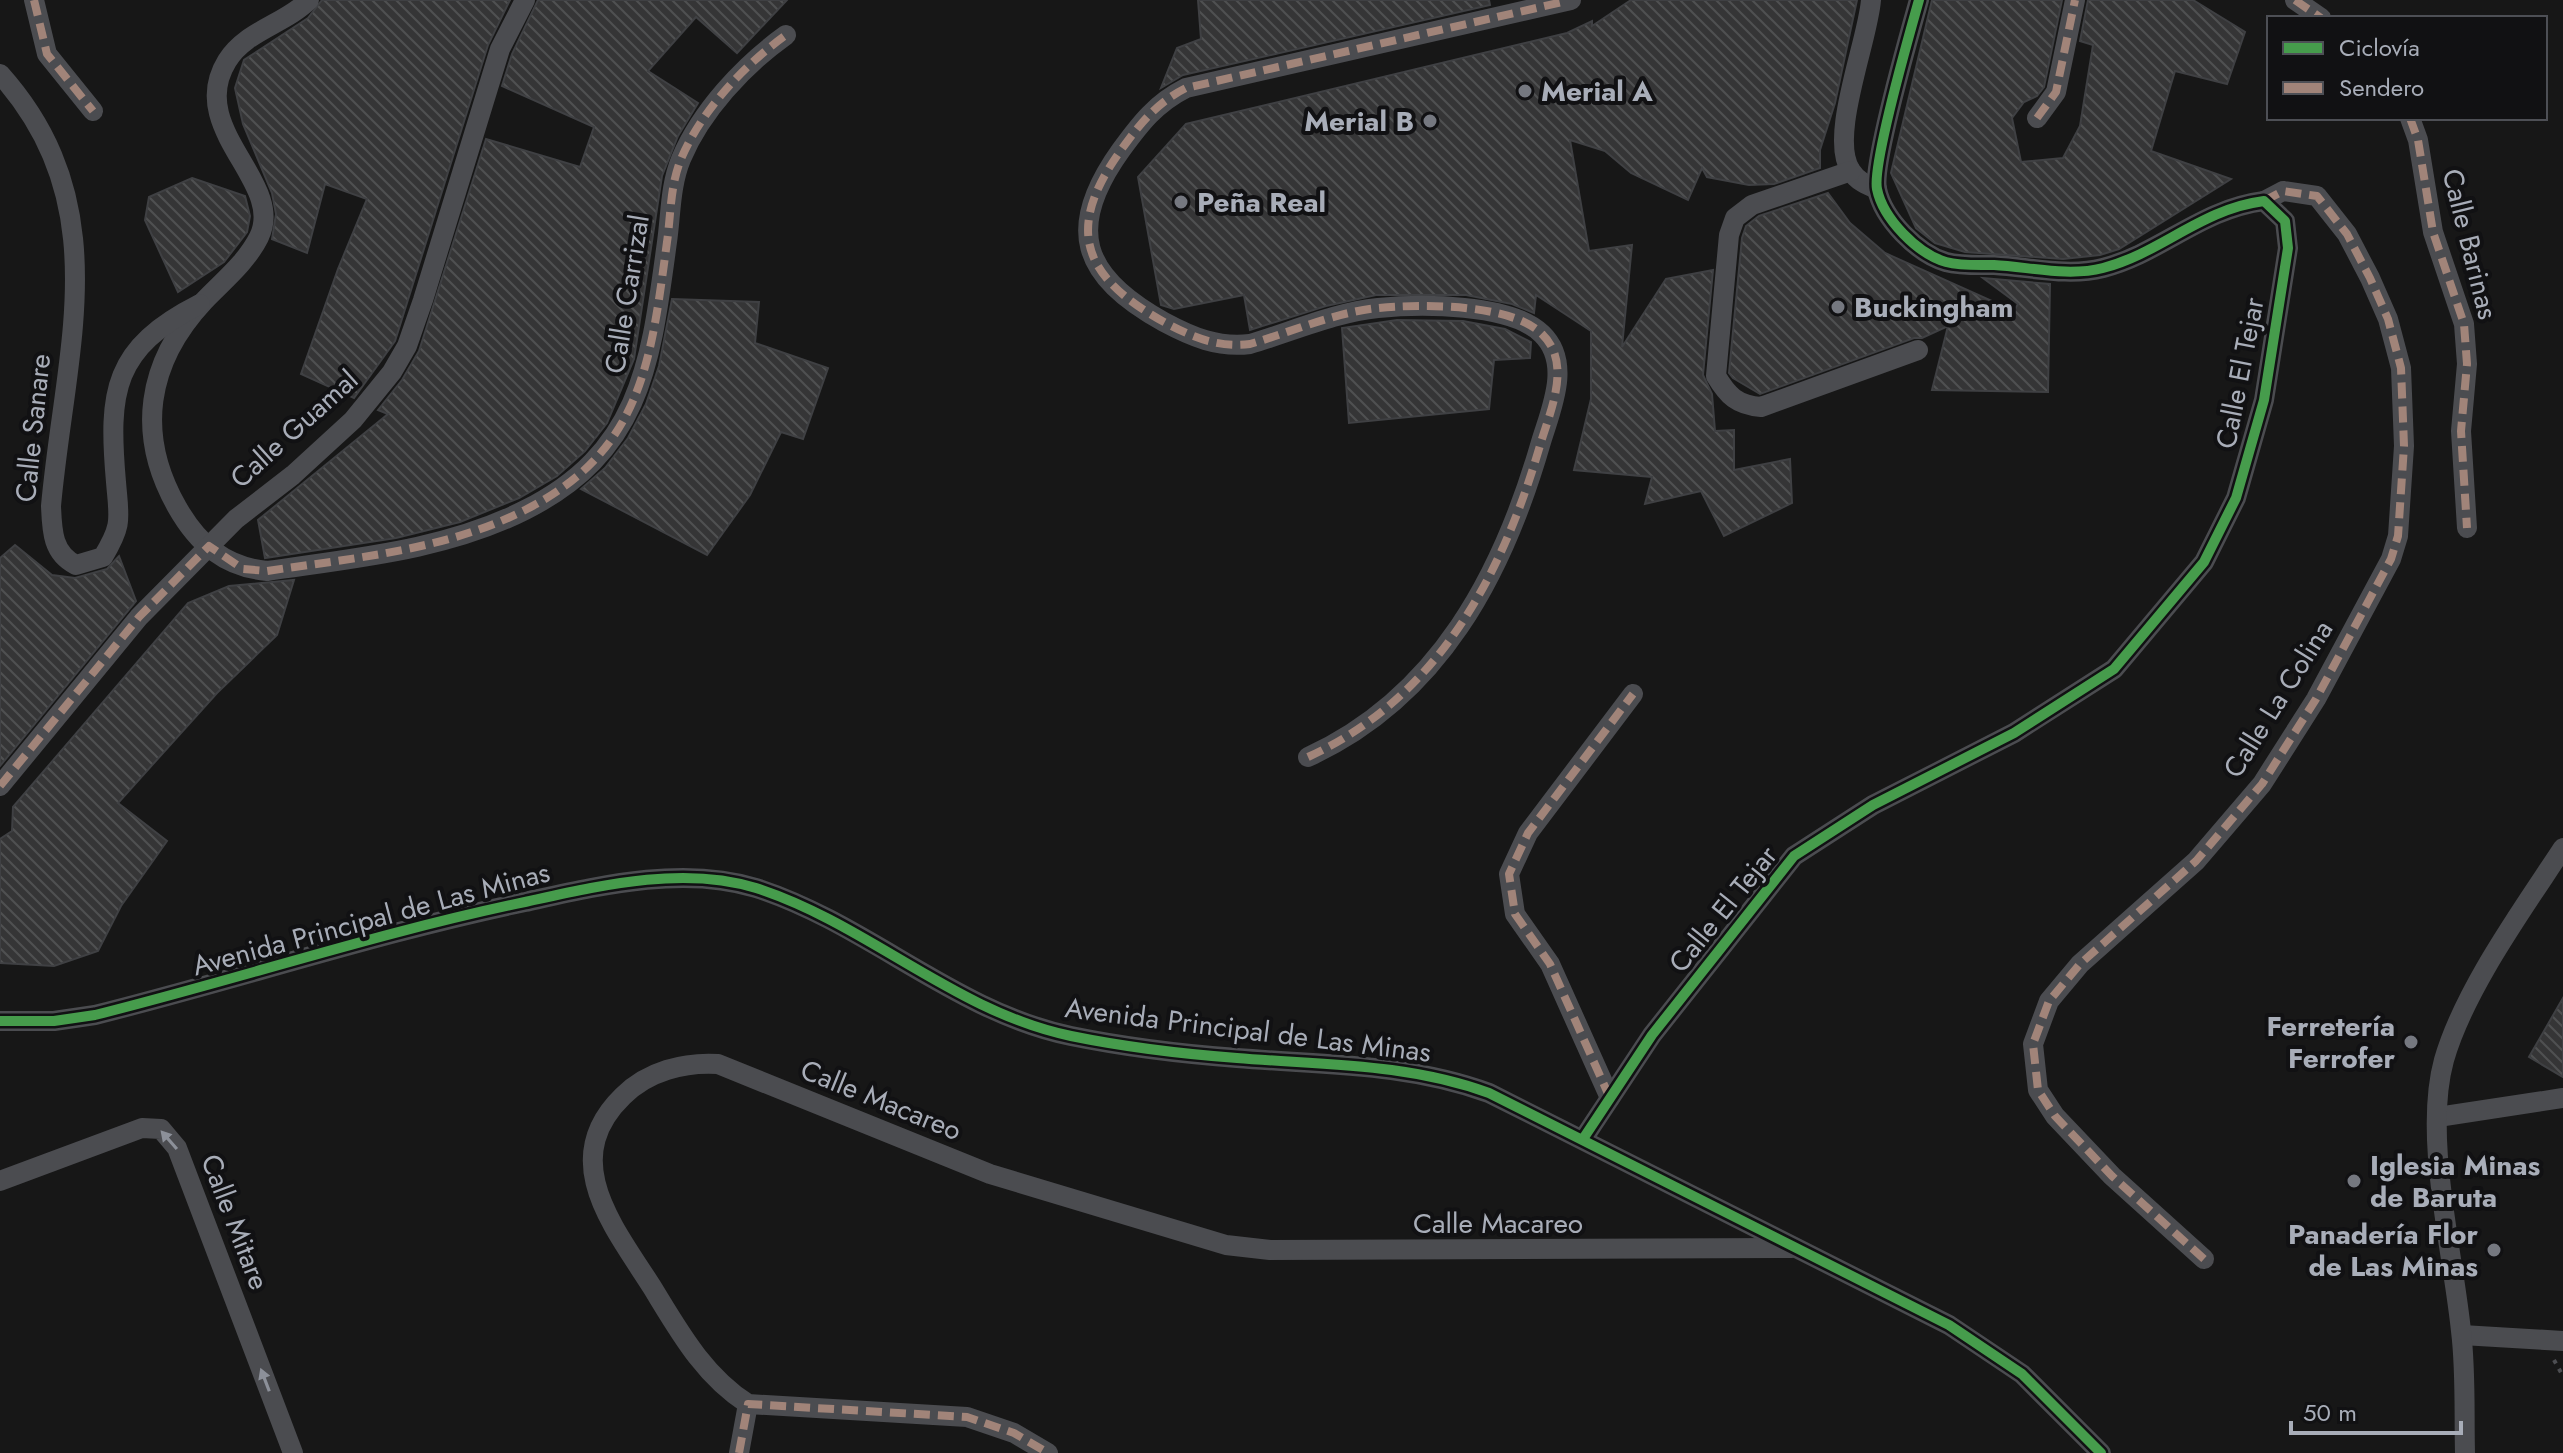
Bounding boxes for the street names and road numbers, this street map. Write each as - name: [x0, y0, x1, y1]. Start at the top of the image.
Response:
- street label: Calle Barinas: [2432, 164, 2508, 324]
- street label: Calle Carrizal: [594, 212, 660, 376]
- street label: Calle El Tejar: [2205, 293, 2275, 452]
- street label: Calle Sanare: [5, 352, 61, 504]
- street label: Calle Guamal: [221, 360, 367, 498]
- street label: Calle La Colina: [2213, 612, 2343, 786]
- street label: Calle El Tejar: [1659, 836, 1787, 981]
- street label: Avenida Principal de Las Minas: [188, 852, 554, 986]
- street label: Avenida Principal de Las Minas: [1063, 987, 1433, 1073]
- street label: Calle Macareo: [794, 1049, 968, 1151]
- street label: Calle Mitare: [190, 1148, 280, 1296]
- street label: Calle Macareo: [1413, 1203, 1583, 1244]

